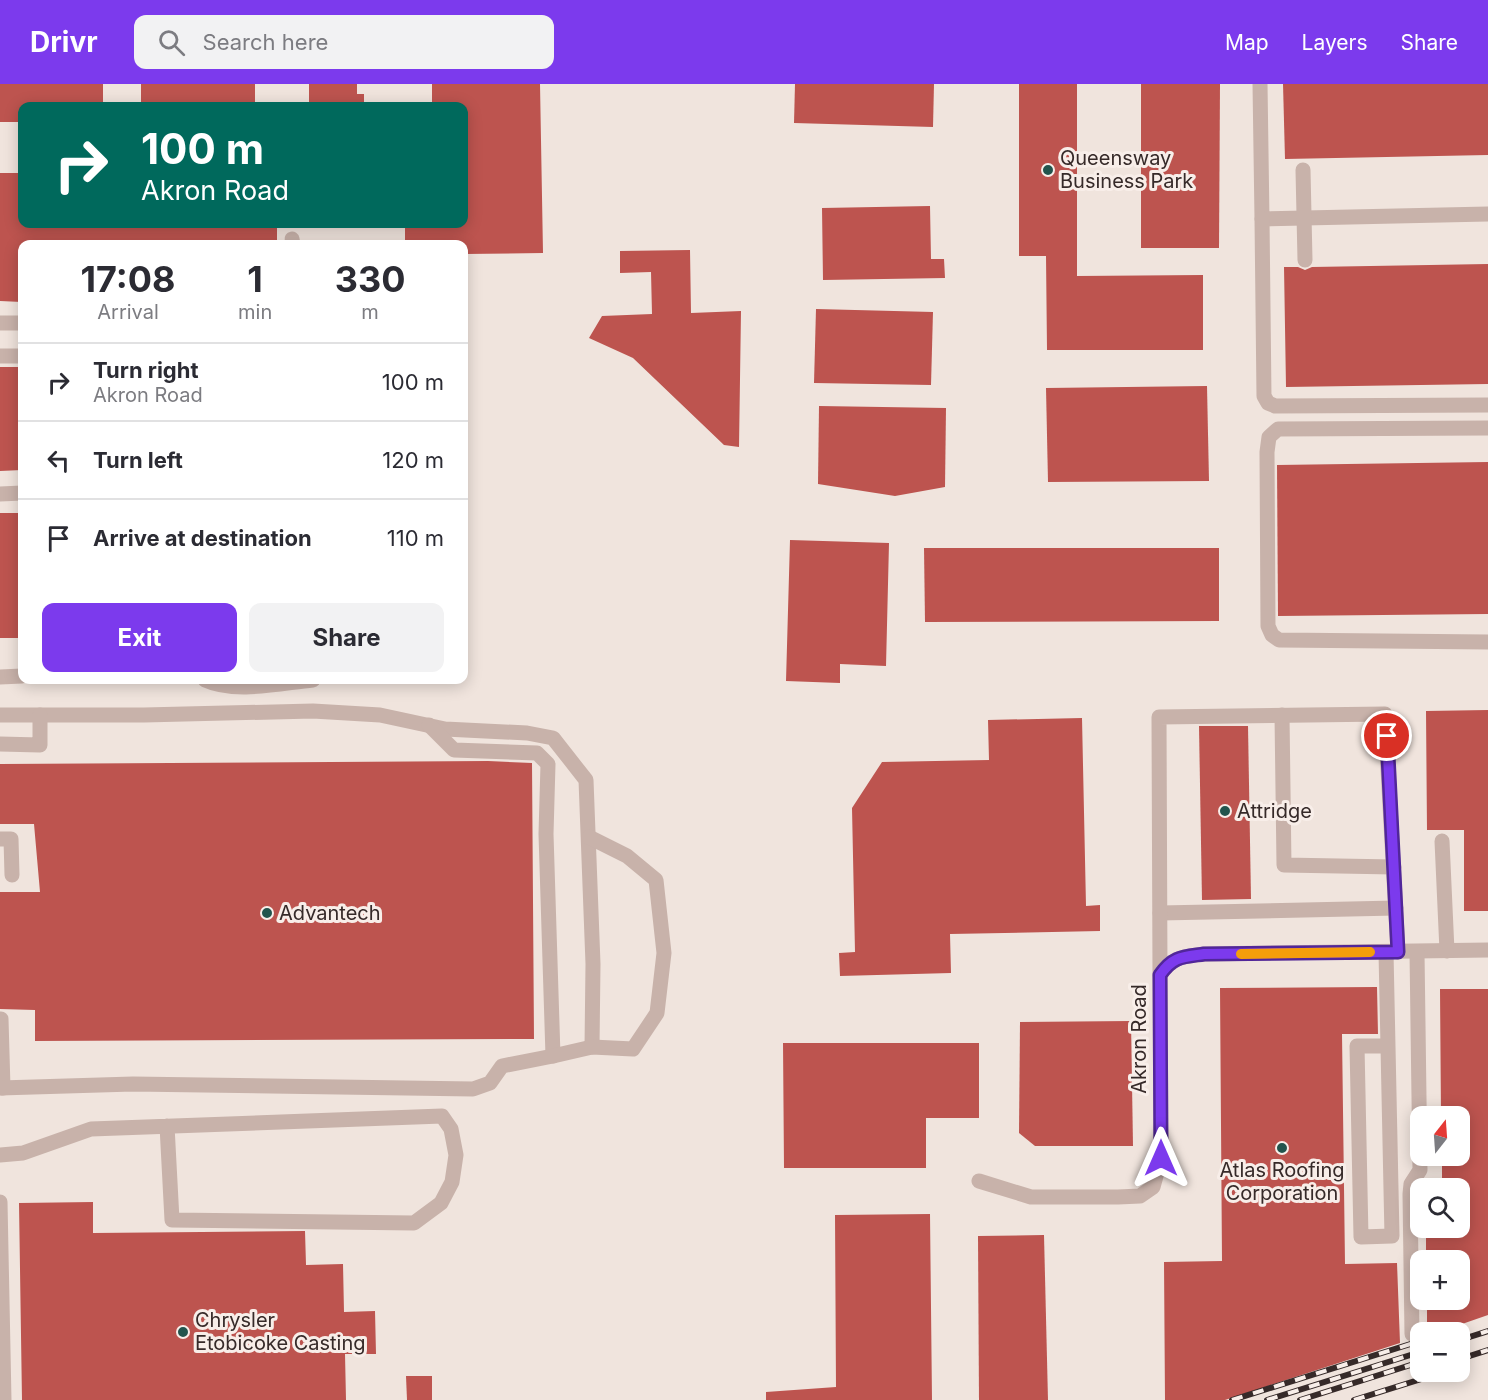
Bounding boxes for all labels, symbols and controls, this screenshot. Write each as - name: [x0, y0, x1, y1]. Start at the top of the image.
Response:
- search box: [134, 15, 554, 69]
- text: Drivr: [30, 25, 98, 59]
- icon: search: [155, 26, 188, 59]
- text: Search here: [203, 29, 328, 55]
- text: Map: [1225, 30, 1269, 55]
- text: Layers: [1302, 30, 1368, 55]
- text: Share: [1401, 30, 1458, 55]
- text: 100 m: [141, 123, 264, 174]
- icon: right: [42, 126, 120, 204]
- place label: Queensway Business Park: [1060, 146, 1193, 193]
- marker: Queensway Business Park: [1041, 163, 1055, 177]
- text: Akron Road: [141, 174, 289, 207]
- text: 17:08: [81, 257, 176, 301]
- text: 1: [247, 257, 263, 301]
- text: 330: [335, 257, 405, 301]
- text: Arrival: [97, 300, 159, 324]
- text: min: [238, 300, 272, 324]
- text: m: [361, 300, 379, 324]
- text: Turn right: [93, 357, 199, 383]
- icon: right: [42, 366, 75, 399]
- text: 100 m: [382, 369, 444, 395]
- text: Akron Road: [93, 383, 203, 407]
- icon: left: [42, 444, 75, 477]
- text: Turn left: [93, 447, 183, 473]
- text: 120 m: [382, 447, 444, 473]
- icon: arrive: [42, 522, 75, 555]
- text: Arrive at destination: [93, 525, 312, 551]
- text: 110 m: [387, 525, 444, 551]
- button: Exit: [42, 603, 237, 672]
- button: Share: [249, 603, 444, 672]
- pin: [1361, 710, 1412, 761]
- icon: arrive: [1370, 719, 1403, 752]
- place label: Attridge: [1237, 799, 1312, 823]
- marker: Attridge: [1218, 804, 1232, 818]
- place label: Advantech: [279, 901, 381, 925]
- marker: Advantech: [260, 906, 274, 920]
- street label: Akron Road: [1127, 984, 1151, 1094]
- north arrow: [1410, 1106, 1470, 1166]
- map controls: [1410, 1106, 1470, 1382]
- position arrow: [1129, 1126, 1193, 1190]
- marker: Atlas Roofing Corporation: [1275, 1141, 1289, 1155]
- place label: Atlas Roofing Corporation: [1219, 1158, 1345, 1205]
- button: search: [1410, 1178, 1470, 1238]
- button: +: [1410, 1250, 1470, 1310]
- place label: Chrysler Etobicoke Casting: [195, 1308, 366, 1355]
- button: −: [1410, 1322, 1470, 1382]
- marker: Chrysler Etobicoke Casting: [176, 1325, 190, 1339]

